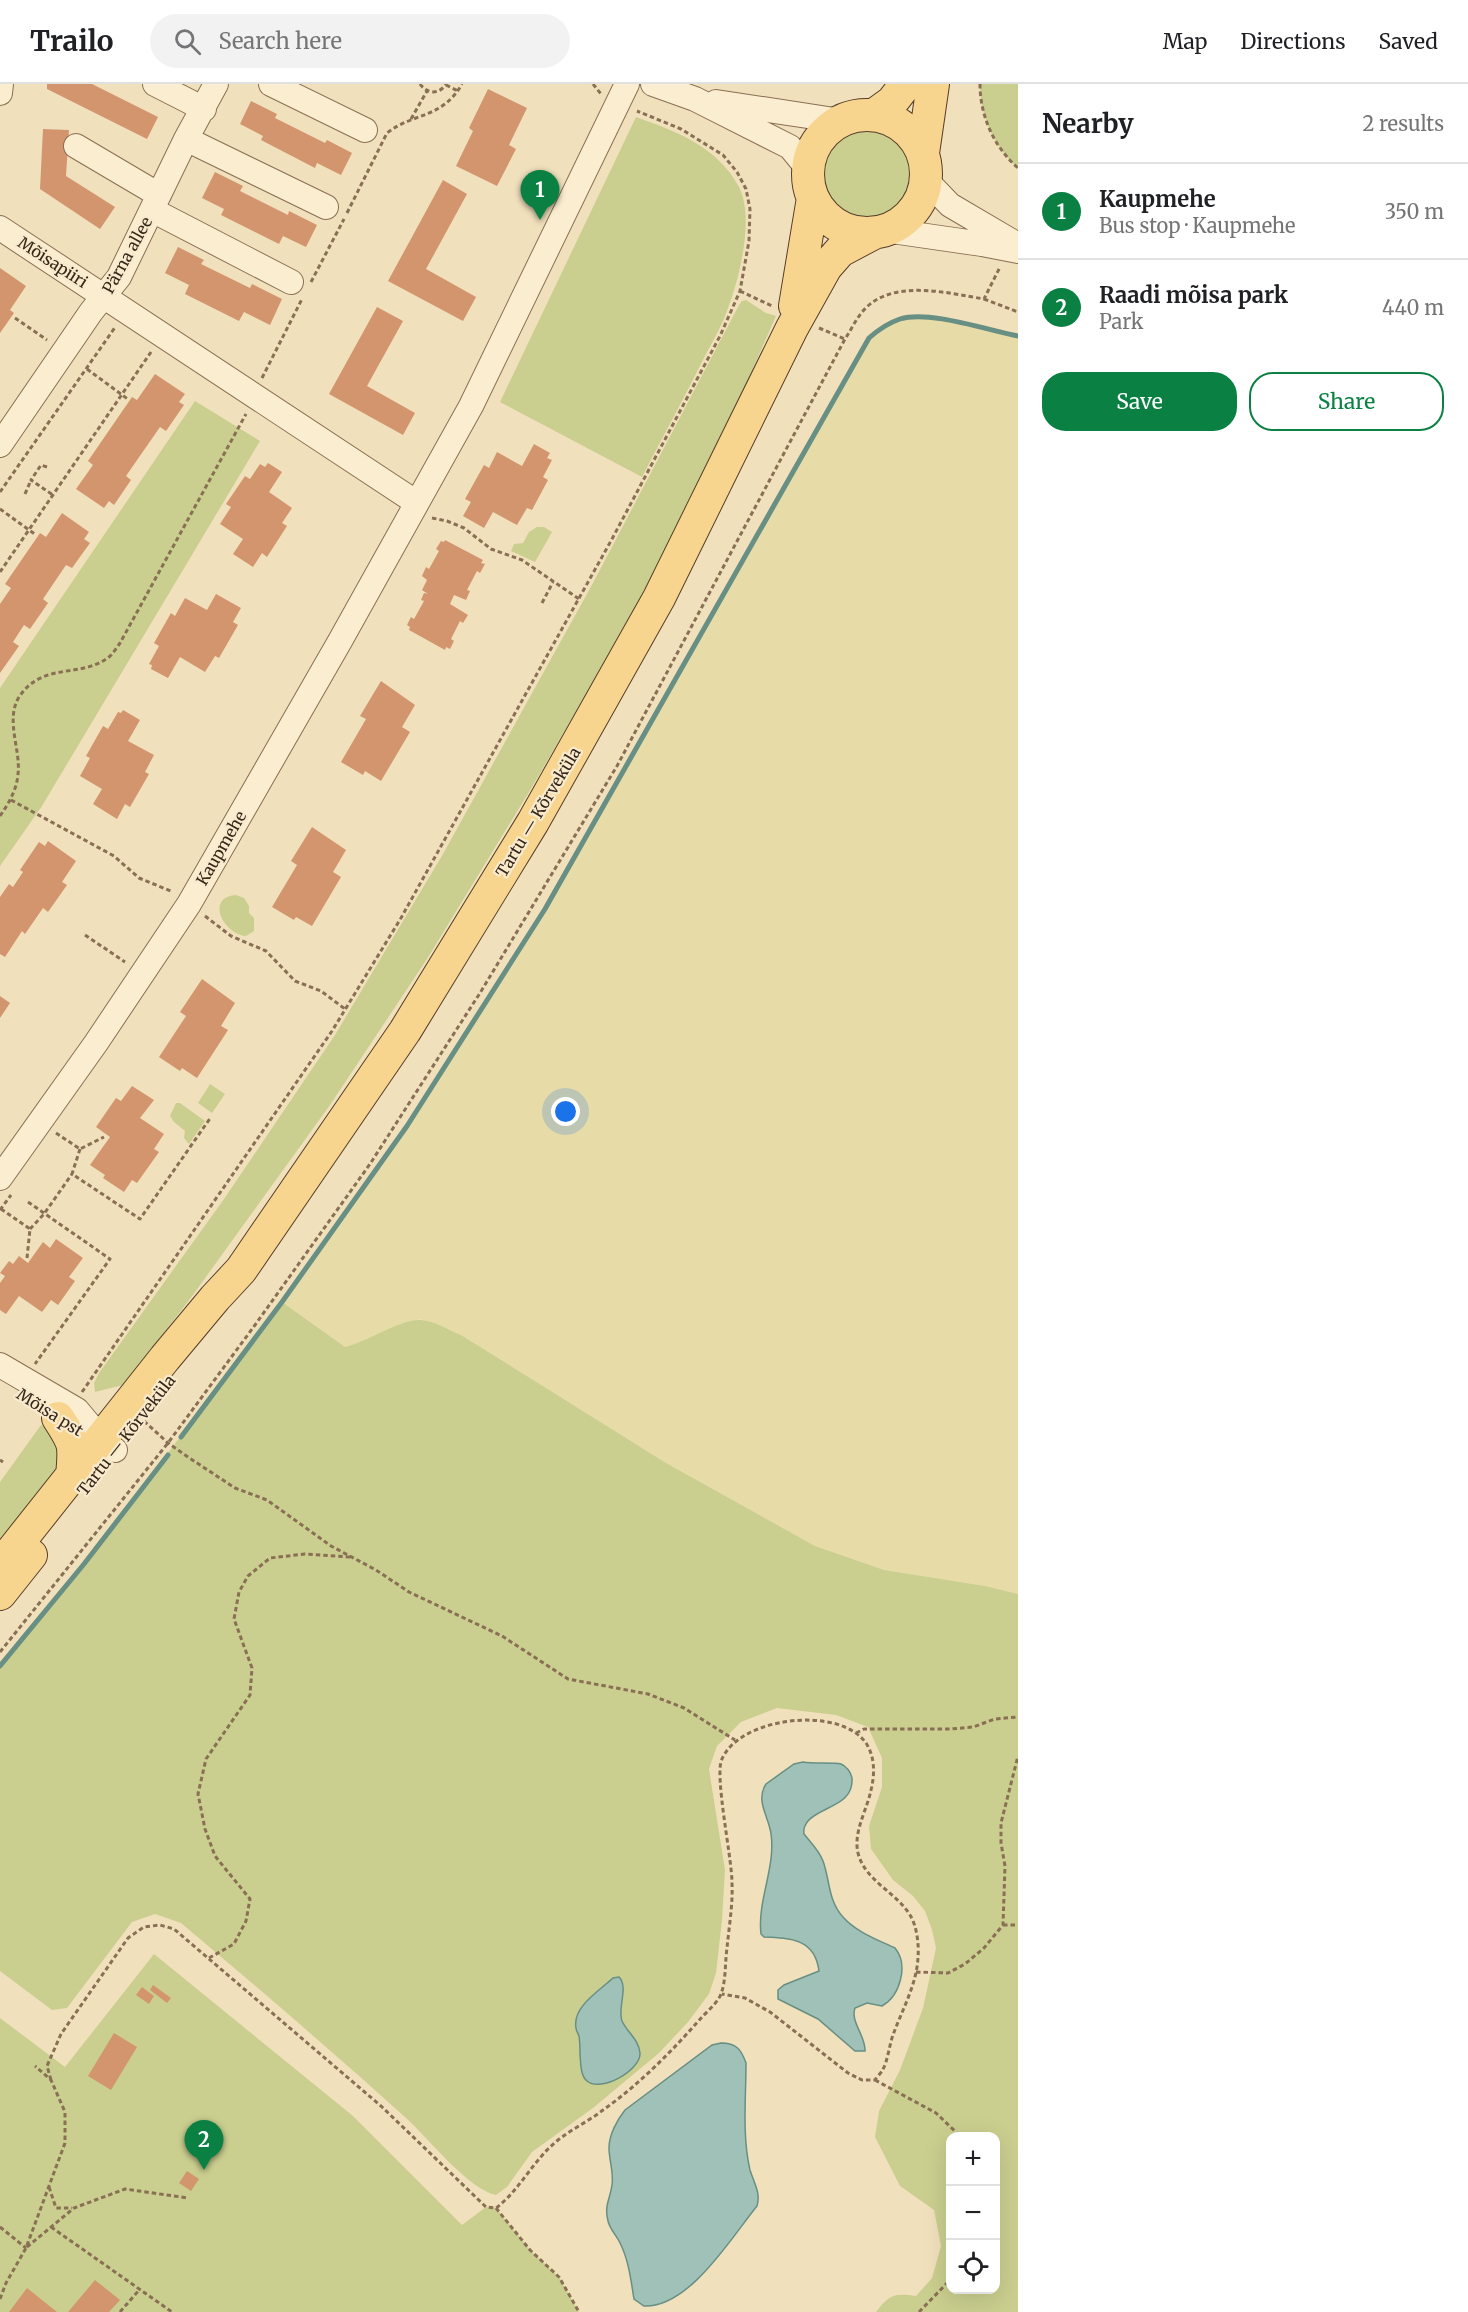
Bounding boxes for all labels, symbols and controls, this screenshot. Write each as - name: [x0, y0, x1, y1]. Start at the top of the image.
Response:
- search box: [150, 14, 570, 68]
- text: Trailo: [30, 23, 114, 59]
- icon: search: [171, 25, 204, 58]
- text: Search here: [219, 27, 342, 55]
- text: Map: [1163, 28, 1207, 55]
- text: Directions: [1240, 28, 1345, 55]
- text: Saved: [1378, 28, 1438, 55]
- text: Nearby: [1042, 107, 1134, 140]
- text: 2 results: [1362, 111, 1444, 136]
- pin: 1: [520, 170, 560, 220]
- text: Kaupmehe: [1099, 185, 1216, 213]
- text: 1: [1057, 199, 1066, 224]
- text: 350 m: [1385, 199, 1444, 224]
- street label: Pärna allee: [98, 213, 156, 297]
- text: Bus stop · Kaupmehe: [1099, 213, 1296, 238]
- street label: Mõisapiiri: [14, 232, 92, 292]
- text: Raadi mõisa park: [1099, 281, 1288, 309]
- text: 2: [1056, 295, 1067, 320]
- text: 440 m: [1382, 295, 1444, 320]
- text: Park: [1099, 309, 1143, 334]
- button: Save: [1042, 372, 1237, 431]
- button: Share: [1249, 372, 1444, 431]
- street label: Tartu — Kõrveküla: [491, 743, 585, 881]
- street label: Kaupmehe: [192, 807, 250, 889]
- your location: [551, 1097, 580, 1126]
- street label: Tartu — Kõrveküla: [73, 1370, 180, 1499]
- street label: Mõisa pst: [13, 1384, 88, 1441]
- pin: 2: [184, 2120, 224, 2170]
- map controls: [946, 2132, 1000, 2294]
- button: +: [946, 2132, 1000, 2186]
- button: −: [946, 2186, 1000, 2240]
- button: locate: [946, 2240, 1000, 2294]

